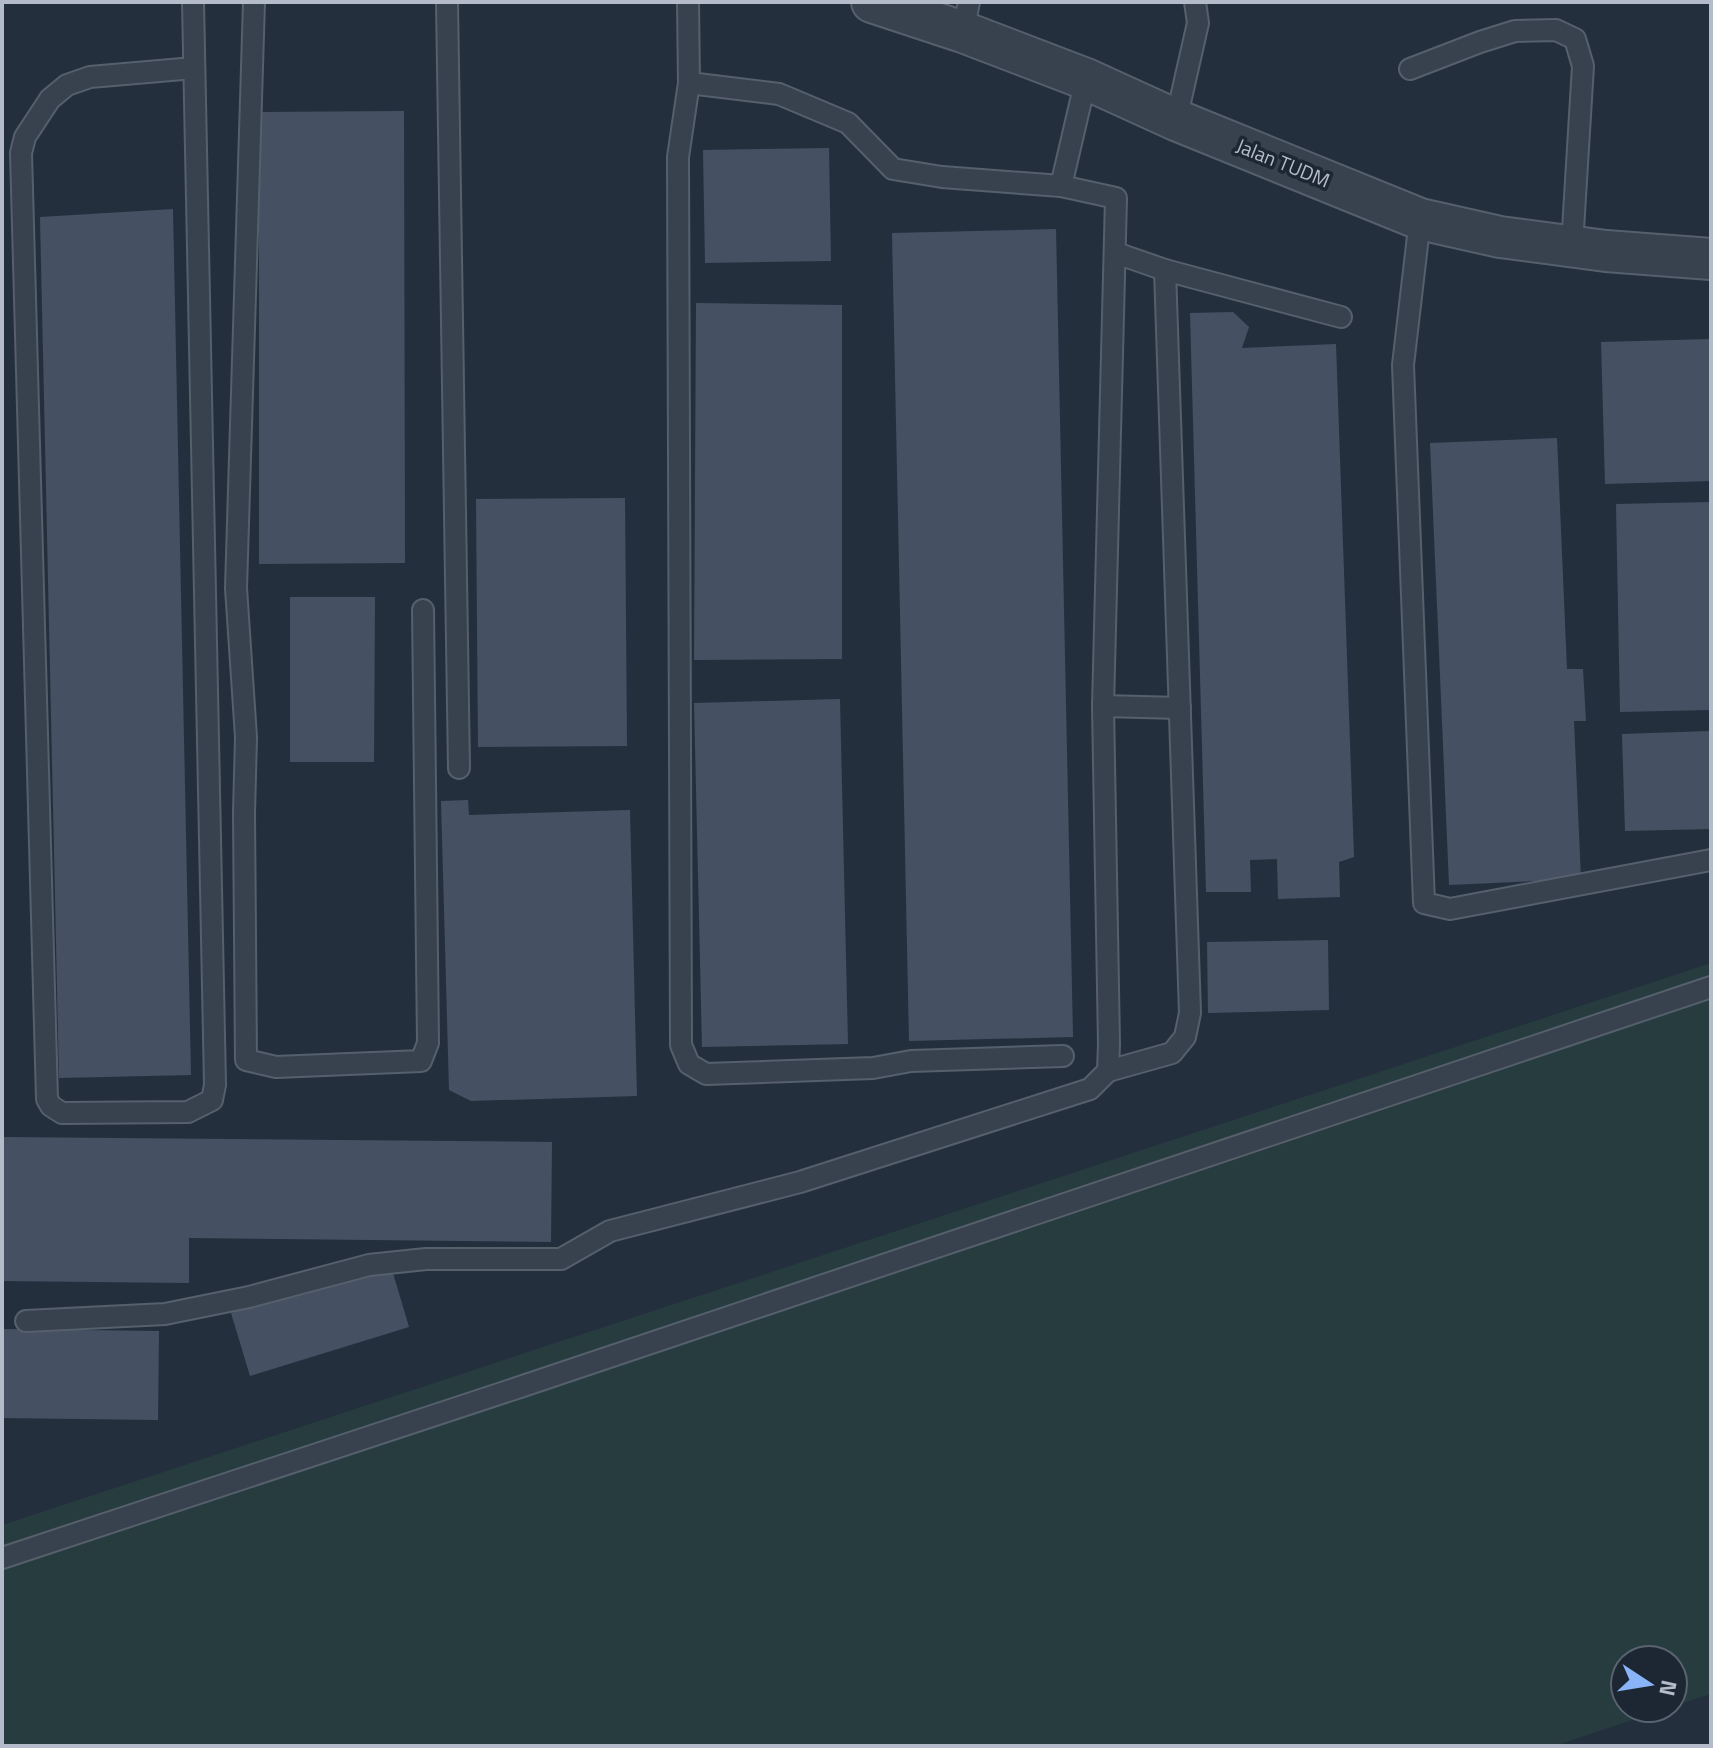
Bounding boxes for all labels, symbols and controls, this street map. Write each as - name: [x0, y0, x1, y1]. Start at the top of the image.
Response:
- street label: Jalan TUDM: [1232, 130, 1335, 195]
- north arrow: [1609, 1644, 1689, 1724]
- text: N: [1650, 1677, 1687, 1699]

